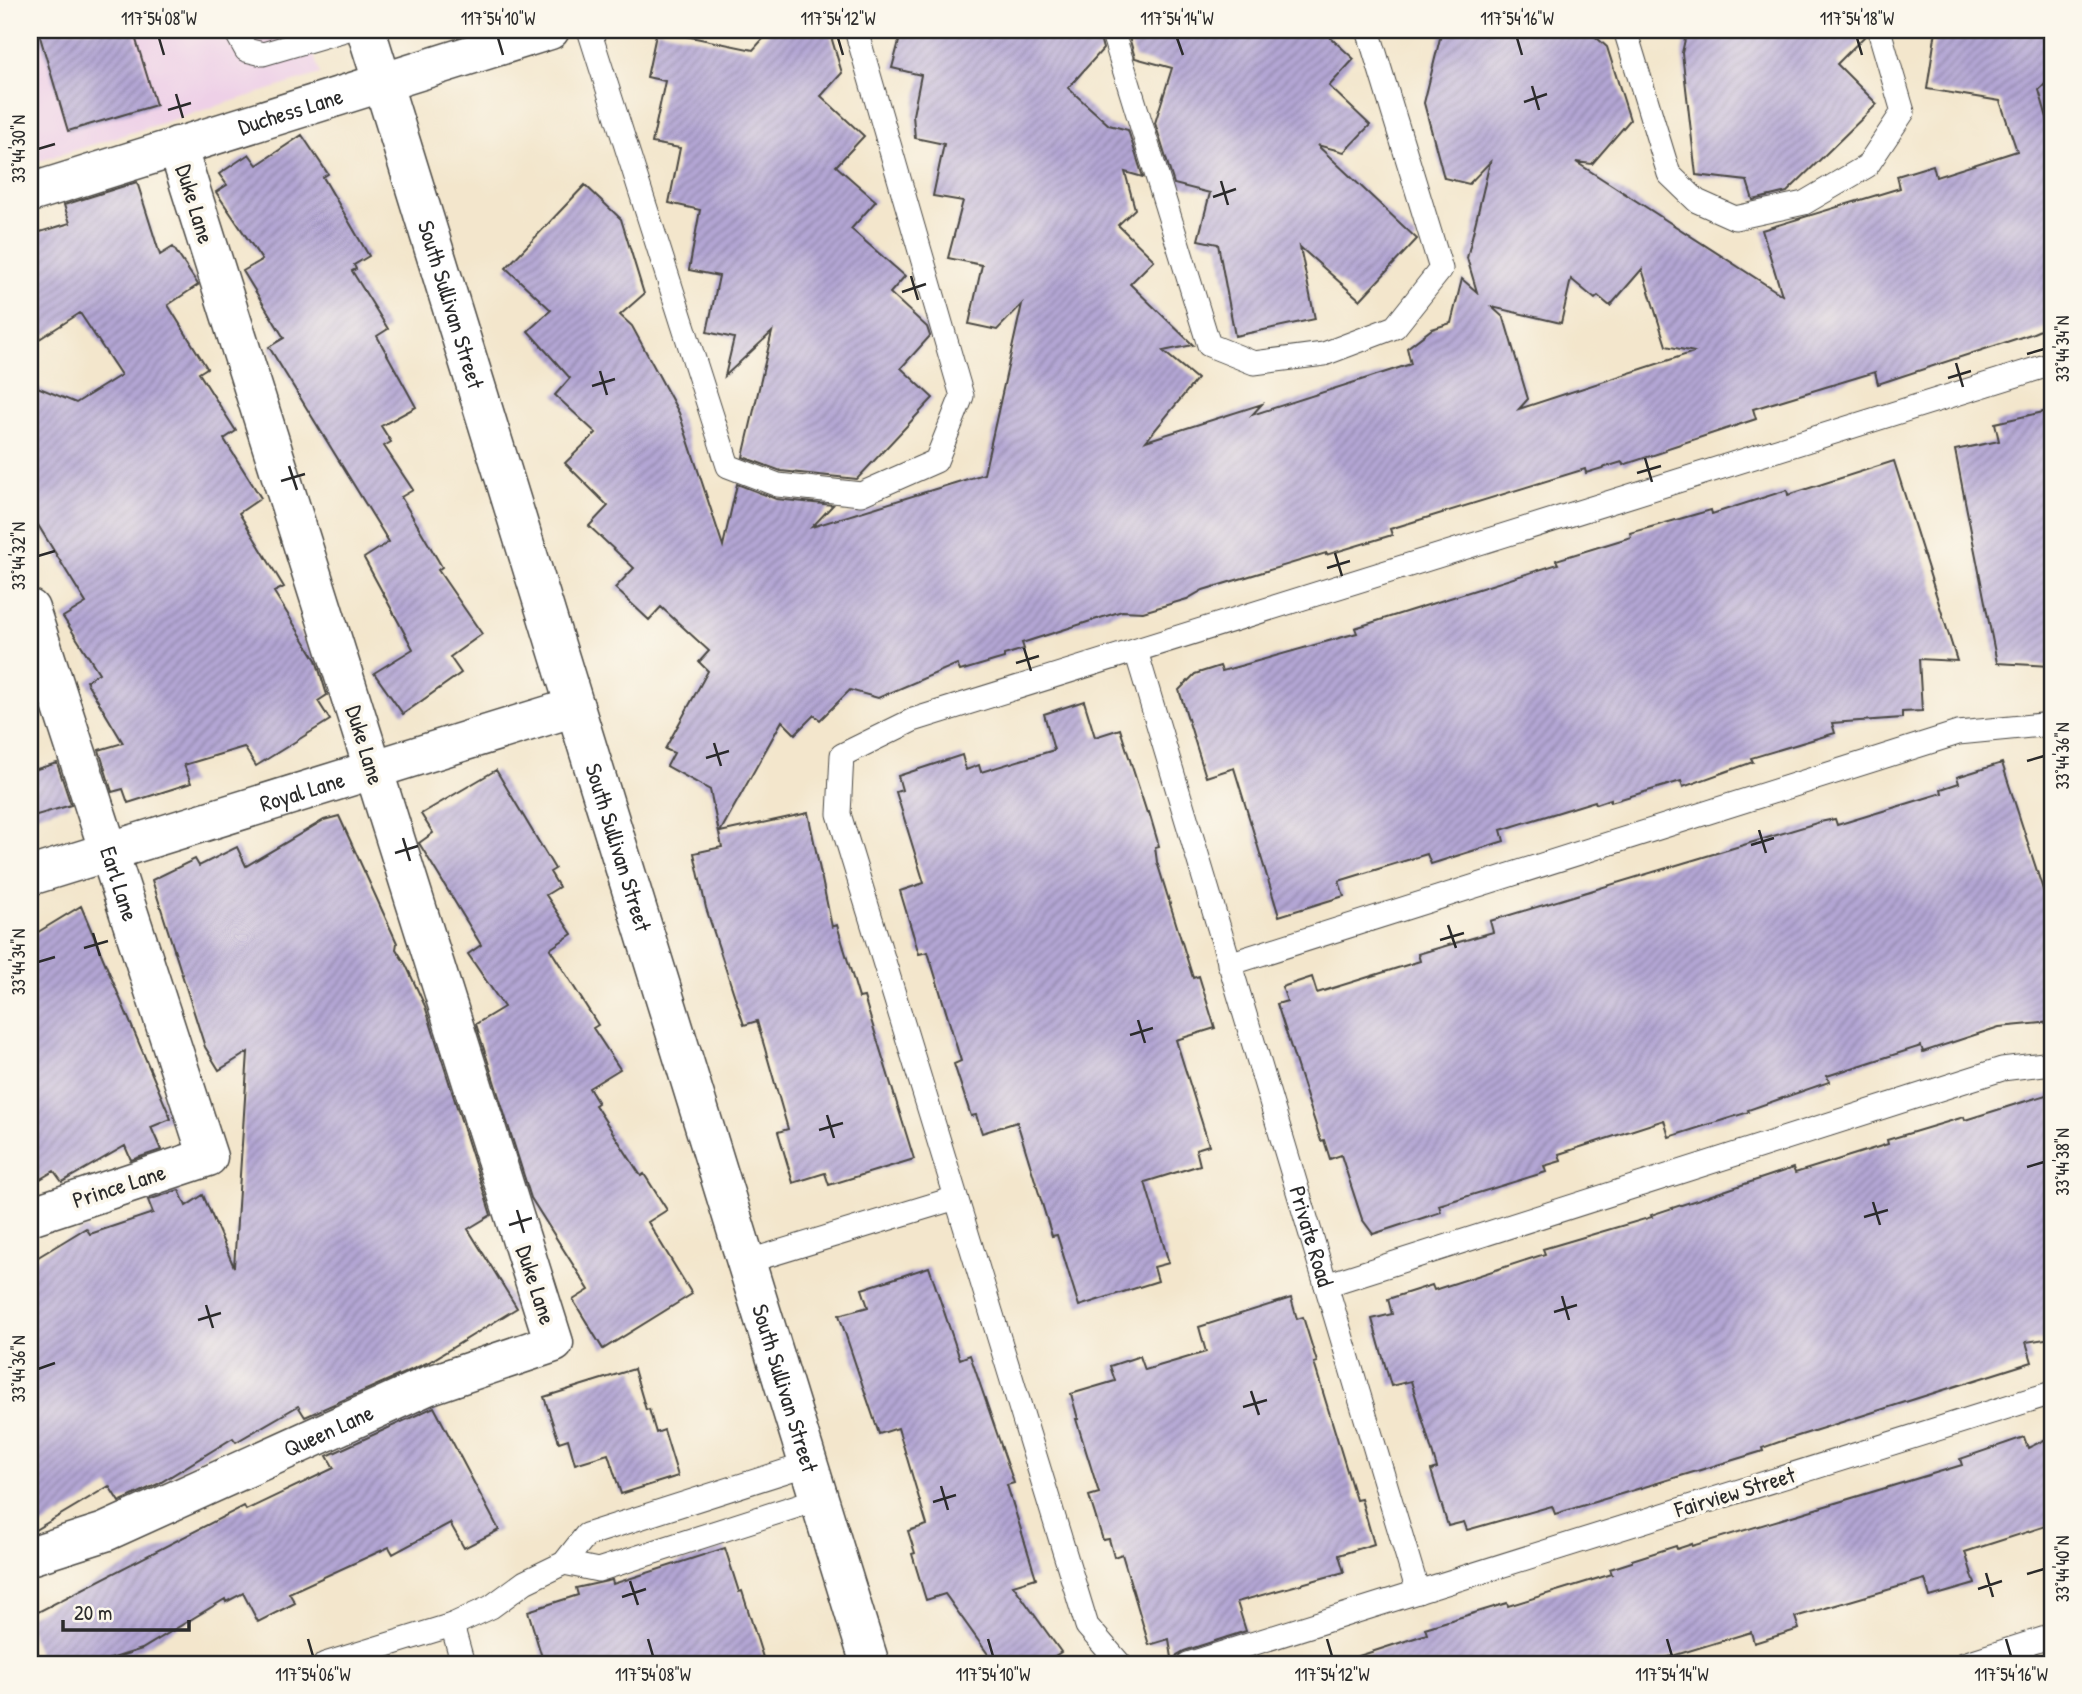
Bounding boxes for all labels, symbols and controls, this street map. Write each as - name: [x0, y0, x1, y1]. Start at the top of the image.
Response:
- text: 117°54'08"W: [121, 6, 197, 31]
- text: 117°54'10"W: [461, 6, 535, 31]
- text: 117°54'12"W: [801, 6, 875, 31]
- text: 117°54'14"W: [1140, 6, 1214, 31]
- text: 117°54'16"W: [1480, 6, 1554, 31]
- text: 117°54'18"W: [1820, 6, 1894, 31]
- street label: Duchess Lane: [234, 80, 347, 142]
- text: 33°44'30"N: [6, 115, 31, 183]
- street label: Duke Lane: [169, 160, 222, 247]
- street label: South Sullivan Street: [411, 217, 492, 393]
- text: 33°44'34"N: [2050, 316, 2075, 382]
- text: 33°44'32"N: [6, 522, 31, 590]
- street label: Duke Lane: [339, 701, 392, 788]
- text: 33°44'36"N: [2050, 722, 2075, 790]
- street label: South Sullivan Street: [578, 759, 660, 936]
- street label: Royal Lane: [256, 763, 348, 819]
- street label: Earl Lane: [93, 842, 146, 925]
- text: 33°44'34"N: [6, 929, 31, 995]
- text: 33°44'38"N: [2050, 1128, 2075, 1196]
- street label: Prince Lane: [68, 1156, 169, 1215]
- street label: Private Road: [1282, 1182, 1342, 1290]
- street label: Duke Lane: [509, 1241, 564, 1328]
- street label: South Sullivan Street: [745, 1300, 826, 1477]
- text: 33°44'36"N: [6, 1335, 31, 1403]
- street label: Queen Lane: [278, 1396, 378, 1464]
- street label: Fairview Street: [1670, 1458, 1800, 1525]
- text: 33°44'40"N: [2050, 1536, 2075, 1602]
- scale bar: [63, 1589, 189, 1633]
- text: 20 m: [74, 1598, 112, 1627]
- text: 117°54'06"W: [275, 1662, 351, 1687]
- text: 117°54'08"W: [615, 1662, 691, 1687]
- text: 117°54'10"W: [956, 1662, 1030, 1687]
- text: 117°54'12"W: [1295, 1662, 1369, 1687]
- text: 117°54'14"W: [1635, 1662, 1709, 1687]
- text: 117°54'16"W: [1974, 1662, 2048, 1687]

